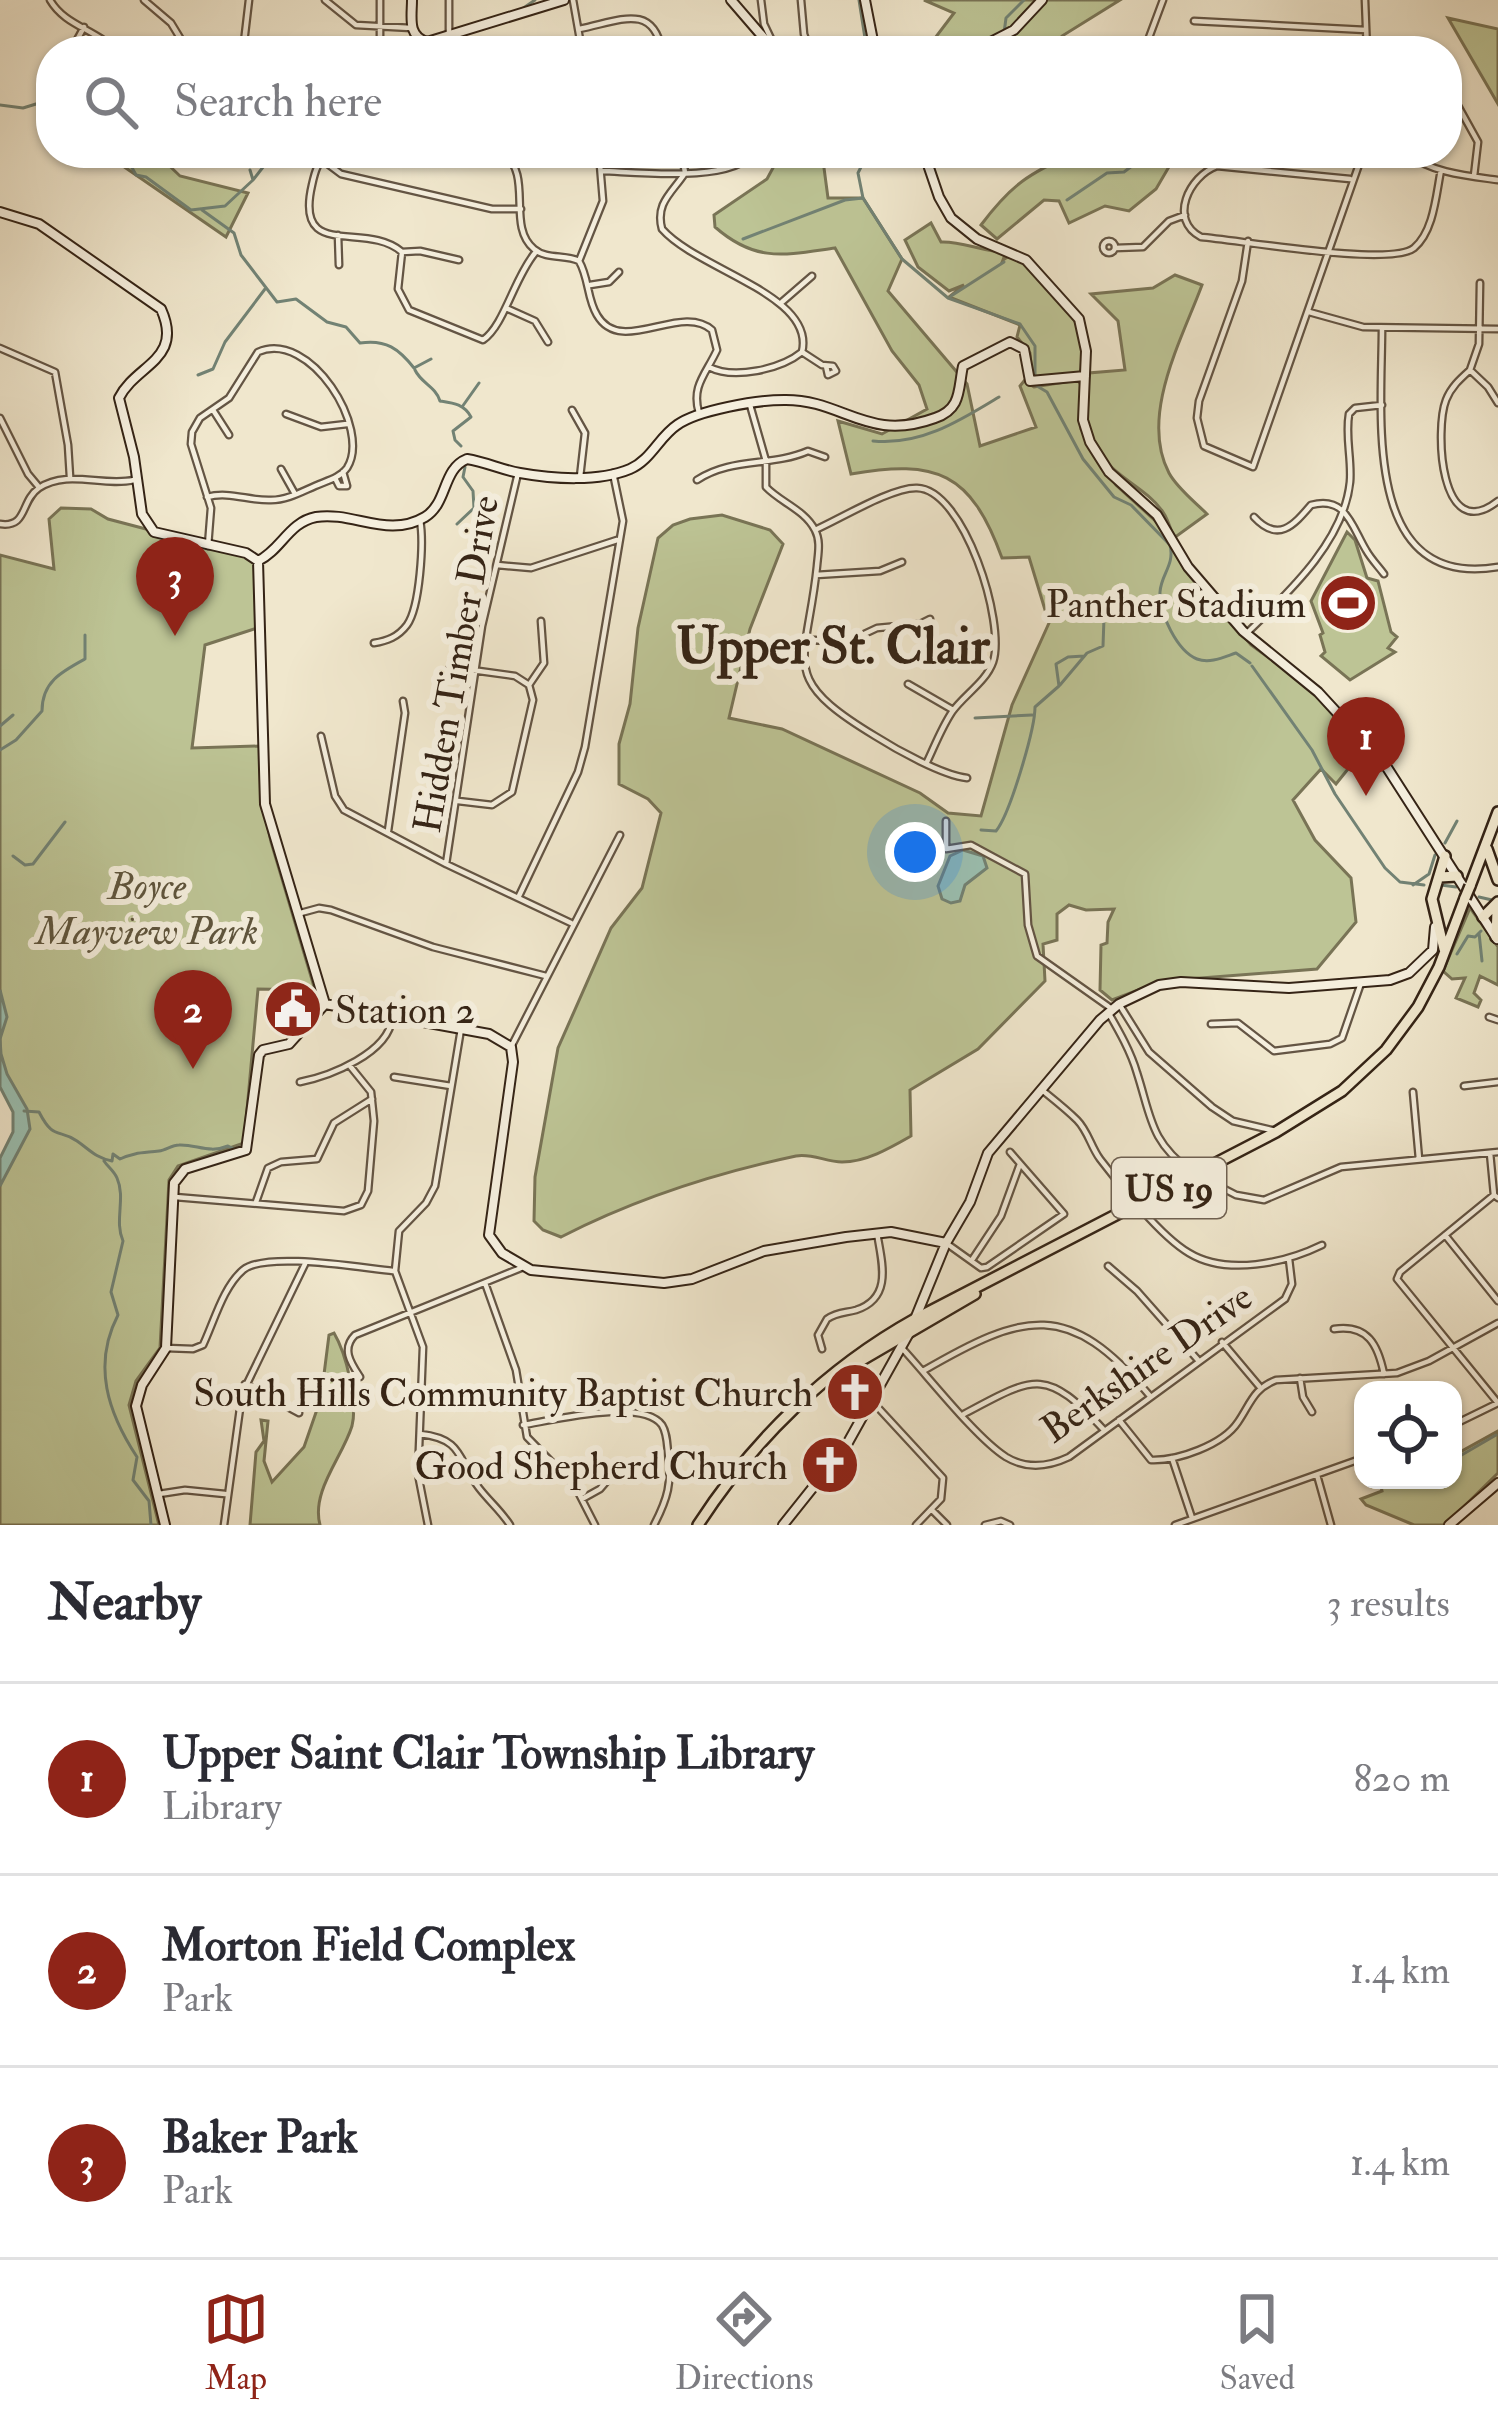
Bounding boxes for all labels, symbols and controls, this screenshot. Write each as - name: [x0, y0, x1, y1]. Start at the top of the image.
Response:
- search box: [36, 36, 1462, 168]
- icon: search: [78, 69, 144, 135]
- text: Search here: [174, 74, 382, 130]
- street label: Hidden Timber Drive: [403, 492, 510, 837]
- pin: 3: [136, 537, 214, 636]
- sports icon: Panther Stadium: [1317, 572, 1379, 634]
- place label: Panther Stadium: [1046, 580, 1306, 629]
- district label: Upper St. Clair: [676, 615, 991, 680]
- pin: 1: [1327, 697, 1405, 796]
- your location: [885, 822, 945, 882]
- park label: Boyce Mayview Park: [34, 862, 258, 956]
- pin: 2: [154, 970, 232, 1069]
- public building icon: Station 2: [262, 978, 324, 1040]
- place label: Station 2: [335, 986, 475, 1035]
- road number: US 19: [1112, 1158, 1226, 1218]
- street label: Berkshire Drive: [1032, 1272, 1262, 1454]
- church icon: South Hills Community Baptist Church: [824, 1361, 886, 1423]
- place label: South Hills Community Baptist Church: [193, 1369, 813, 1418]
- map controls: [1354, 1381, 1462, 1489]
- button: locate: [1354, 1381, 1462, 1489]
- church icon: Good Shepherd Church: [799, 1434, 861, 1496]
- place label: Good Shepherd Church: [414, 1442, 788, 1491]
- text: Nearby: [48, 1571, 201, 1635]
- text: 3 results: [1327, 1579, 1450, 1628]
- text: Upper Saint Clair Township Library: [162, 1726, 814, 1782]
- text: 1: [80, 1754, 94, 1803]
- text: 820 m: [1353, 1754, 1450, 1803]
- text: Library: [162, 1782, 282, 1831]
- text: Morton Field Complex: [162, 1918, 575, 1974]
- text: 2: [77, 1946, 97, 1995]
- text: 1.4 km: [1350, 1946, 1450, 1995]
- text: Park: [162, 1974, 233, 2023]
- text: Baker Park: [162, 2110, 358, 2166]
- text: 3: [80, 2138, 94, 2187]
- text: 1.4 km: [1350, 2138, 1450, 2187]
- text: Park: [162, 2166, 233, 2215]
- tab: Map: [203, 2286, 269, 2399]
- tab: Directions: [675, 2286, 814, 2399]
- tab: Saved: [1220, 2286, 1295, 2399]

